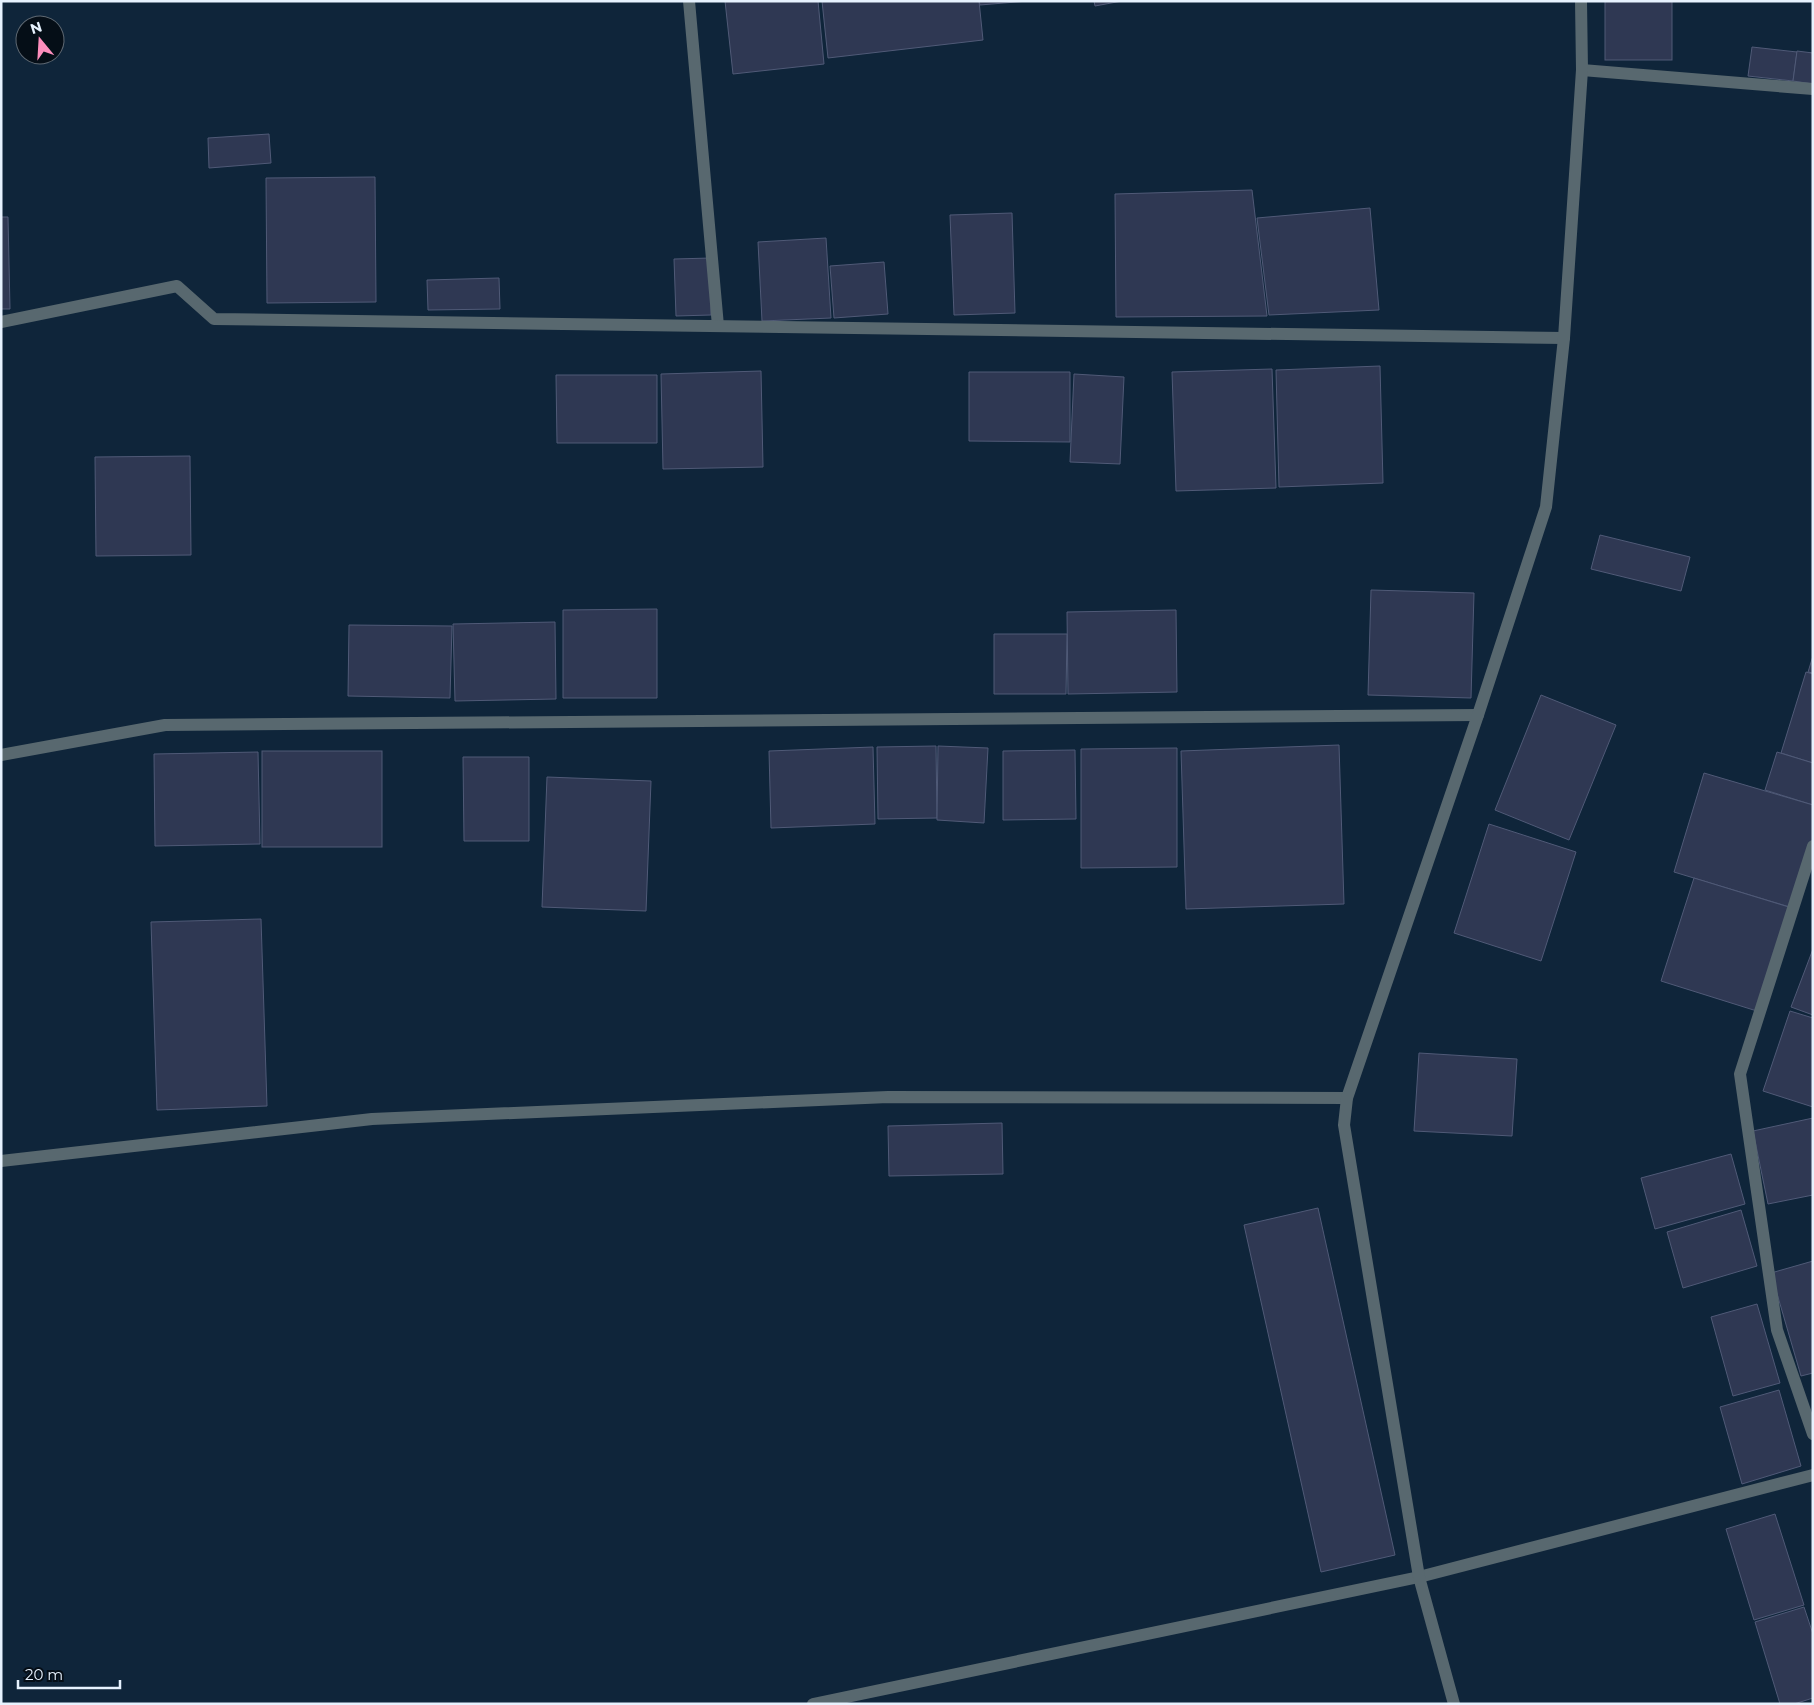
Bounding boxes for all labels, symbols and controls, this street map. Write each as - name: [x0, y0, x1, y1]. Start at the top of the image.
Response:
- north arrow: [15, 15, 65, 65]
- text: N: [28, 17, 44, 38]
- scale bar: [18, 1658, 120, 1690]
- text: 20 m: [25, 1665, 63, 1684]

